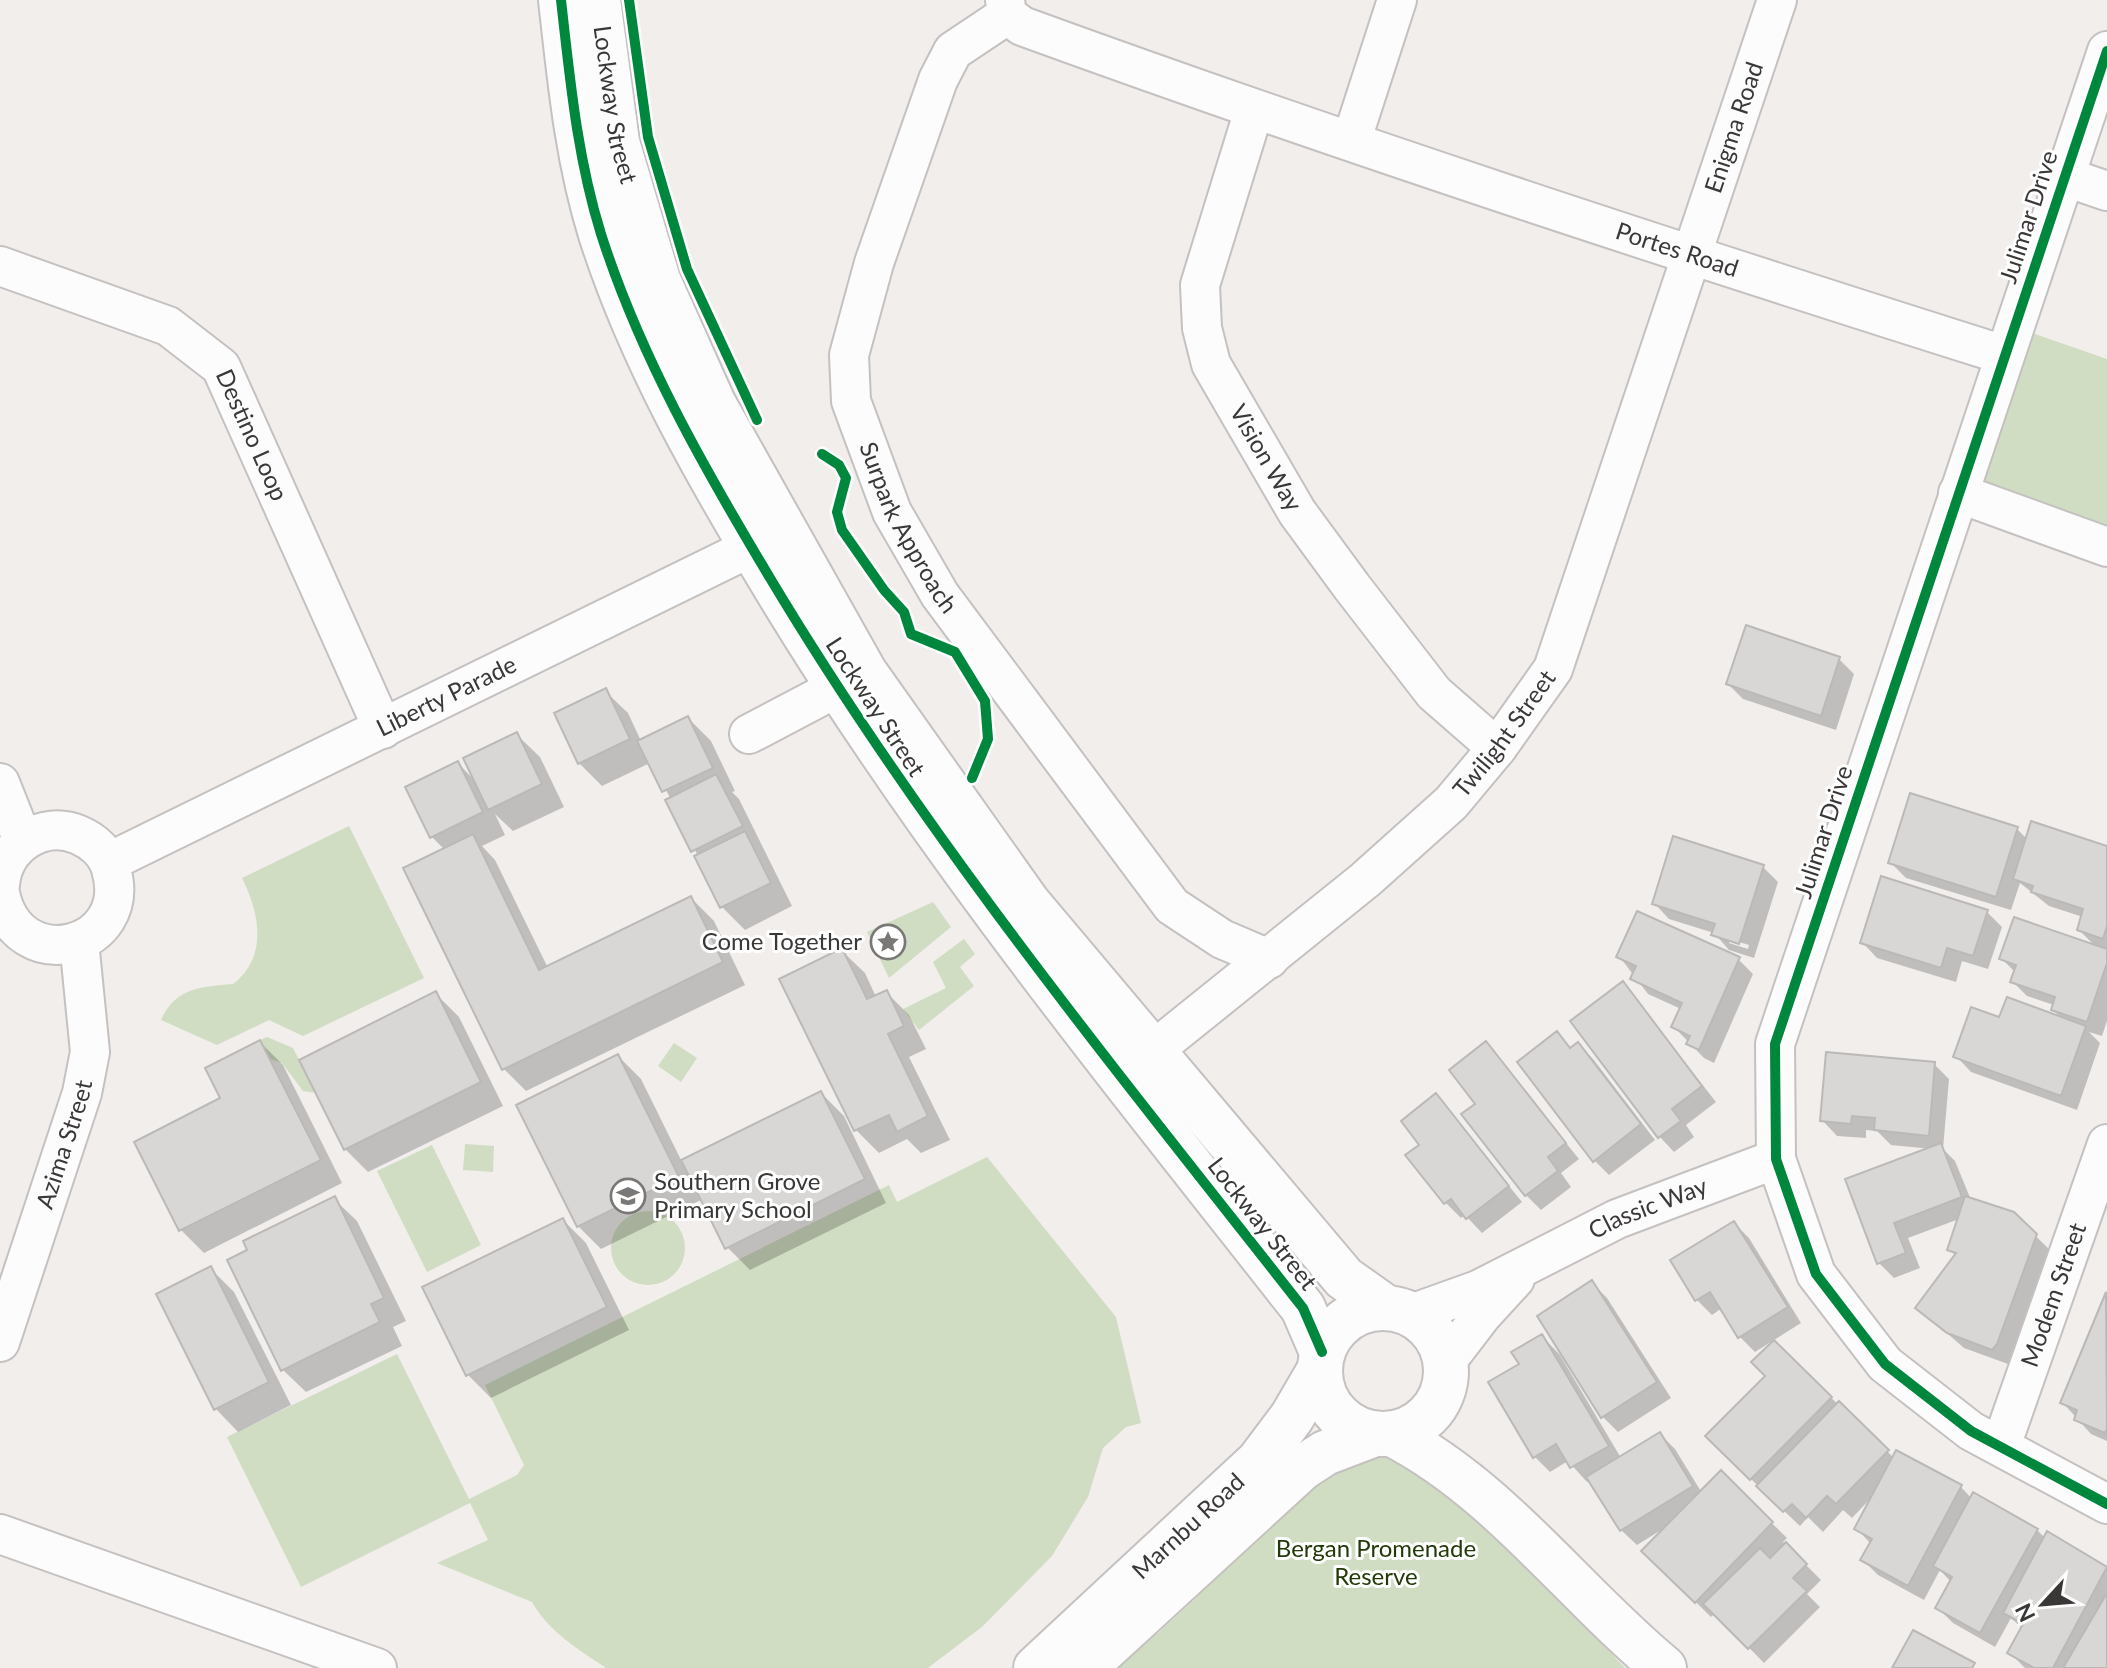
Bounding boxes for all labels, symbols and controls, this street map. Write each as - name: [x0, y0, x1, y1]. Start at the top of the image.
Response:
- street label: Lockway Street: [589, 24, 645, 187]
- street label: Enigma Road: [1698, 58, 1768, 196]
- street label: Julimar Drive: [1992, 146, 2063, 287]
- street label: Portes Road: [1612, 215, 1742, 282]
- street label: Destino Loop: [211, 364, 295, 505]
- street label: Vision Way: [1225, 399, 1310, 516]
- street label: Surpark Approach: [854, 438, 964, 618]
- street label: Lockway Street: [820, 631, 932, 782]
- street label: Liberty Parade: [371, 649, 521, 742]
- street label: Twilight Street: [1446, 664, 1561, 802]
- street label: Julimar Drive: [1787, 761, 1858, 902]
- place icon: Come Together: [869, 923, 907, 961]
- place label: Come Together: [702, 926, 862, 955]
- street label: Azima Street: [29, 1077, 97, 1212]
- street label: Lockway Street: [1202, 1151, 1324, 1295]
- place label: Southern Grove Primary School: [654, 1166, 820, 1223]
- street label: Classic Way: [1583, 1170, 1711, 1244]
- school or university icon: Southern Grove Primary School: [609, 1177, 647, 1215]
- street label: Modem Street: [2014, 1218, 2091, 1370]
- street label: Marnbu Road: [1125, 1466, 1249, 1584]
- park label: Bergan Promenade Reserve: [1276, 1533, 1476, 1590]
- north arrow: [2003, 1564, 2083, 1644]
- text: N: [2009, 1599, 2040, 1627]

